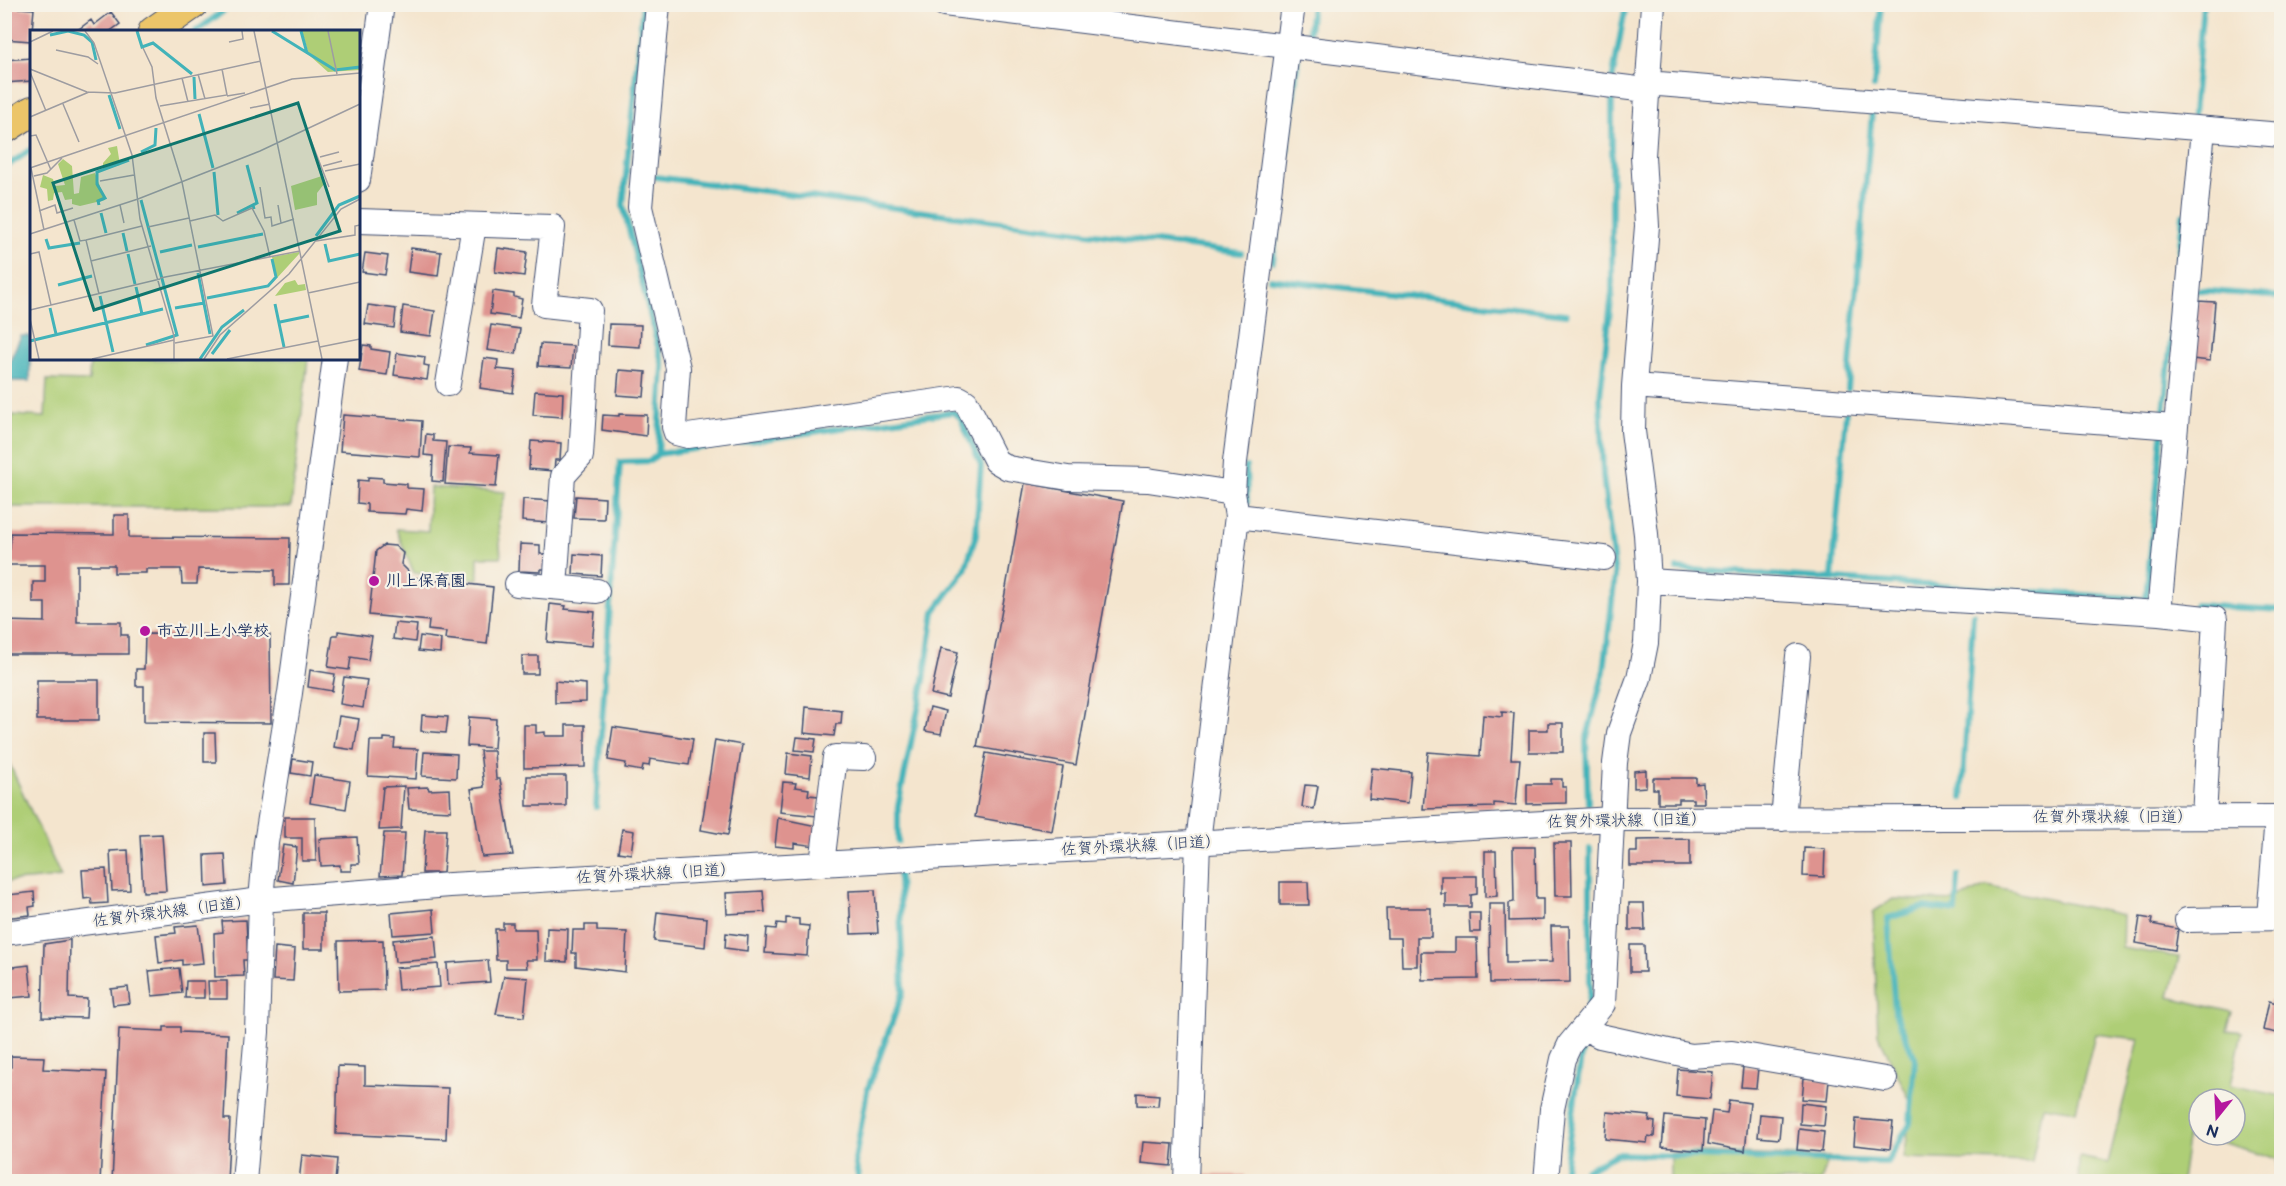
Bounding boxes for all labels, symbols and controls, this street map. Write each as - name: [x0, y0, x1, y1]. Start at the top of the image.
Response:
- inset map: [30, 30, 360, 360]
- place label: 川上保育園: [386, 572, 466, 591]
- marker: 川上保育園: [367, 574, 381, 588]
- place label: 市立川上小学校: [157, 622, 269, 641]
- marker: 市立川上小学校: [138, 624, 152, 638]
- street label: 佐賀外環状線（旧道）: [2033, 808, 2193, 827]
- street label: 佐賀外環状線（旧道）: [1547, 810, 1707, 832]
- street label: 佐賀外環状線（旧道）: [1061, 832, 1221, 860]
- street label: 佐賀外環状線（旧道）: [576, 860, 736, 888]
- street label: 佐賀外環状線（旧道）: [91, 893, 253, 931]
- north arrow: [2187, 1087, 2247, 1147]
- text: N: [2204, 1119, 2221, 1141]

